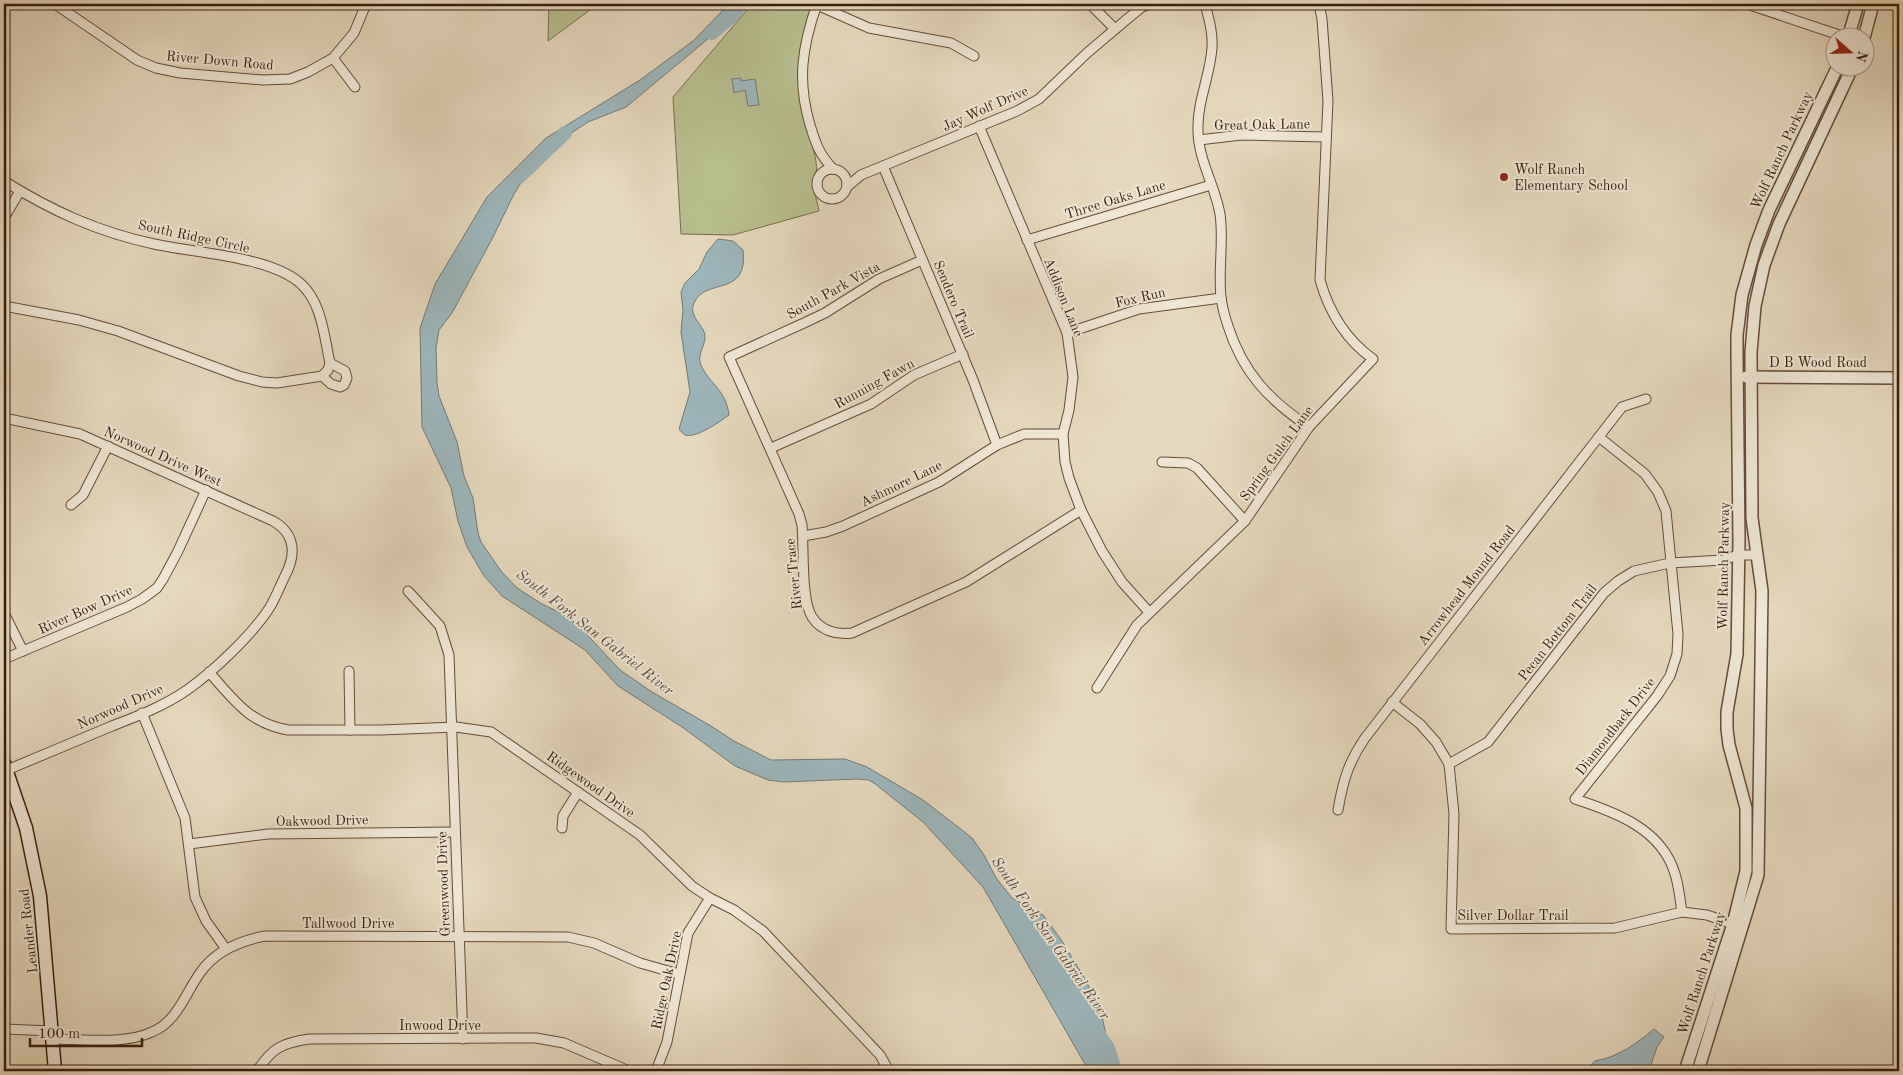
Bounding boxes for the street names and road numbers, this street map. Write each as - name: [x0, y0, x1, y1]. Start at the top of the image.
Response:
- street label: River Down Road: [166, 49, 274, 73]
- street label: Jay Wolf Drive: [940, 84, 1030, 134]
- street label: Wolf Ranch Parkway: [1748, 89, 1816, 212]
- street label: Great Oak Lane: [1214, 117, 1310, 133]
- street label: Three Oaks Lane: [1063, 178, 1167, 222]
- street label: South Ridge Circle: [137, 218, 251, 256]
- street label: Addison Lane: [1041, 256, 1085, 339]
- street label: Sendero Trail: [930, 258, 976, 341]
- street label: South Park Vista: [785, 259, 882, 322]
- street label: Fox Run: [1114, 285, 1167, 311]
- street label: Running Fawn: [832, 356, 917, 412]
- street label: D B Wood Road: [1769, 356, 1867, 370]
- street label: Spring Gulch Lane: [1238, 403, 1316, 504]
- street label: Norwood Drive West: [102, 425, 224, 489]
- street label: Ashmore Lane: [858, 458, 944, 510]
- street label: Wolf Ranch Parkway: [1716, 501, 1732, 630]
- street label: Arrowhead Mound Road: [1416, 523, 1518, 648]
- street label: River Trace: [783, 537, 805, 610]
- street label: Pecan Bottom Trail: [1516, 582, 1600, 684]
- street label: River Bow Drive: [36, 583, 135, 637]
- street label: Diamondback Drive: [1573, 675, 1658, 778]
- street label: Norwood Drive: [75, 682, 165, 732]
- street label: Ridgewood Drive: [544, 749, 637, 820]
- street label: Oakwood Drive: [275, 813, 369, 829]
- street label: Greenwood Drive: [435, 831, 453, 937]
- street label: Leander Road: [18, 888, 40, 974]
- street label: Silver Dollar Trail: [1457, 909, 1569, 923]
- street label: Wolf Ranch Parkway: [1675, 910, 1729, 1037]
- street label: Tallwood Drive: [302, 917, 394, 931]
- street label: Ridge Oak Drive: [650, 930, 684, 1031]
- street label: Inwood Drive: [399, 1019, 481, 1033]

